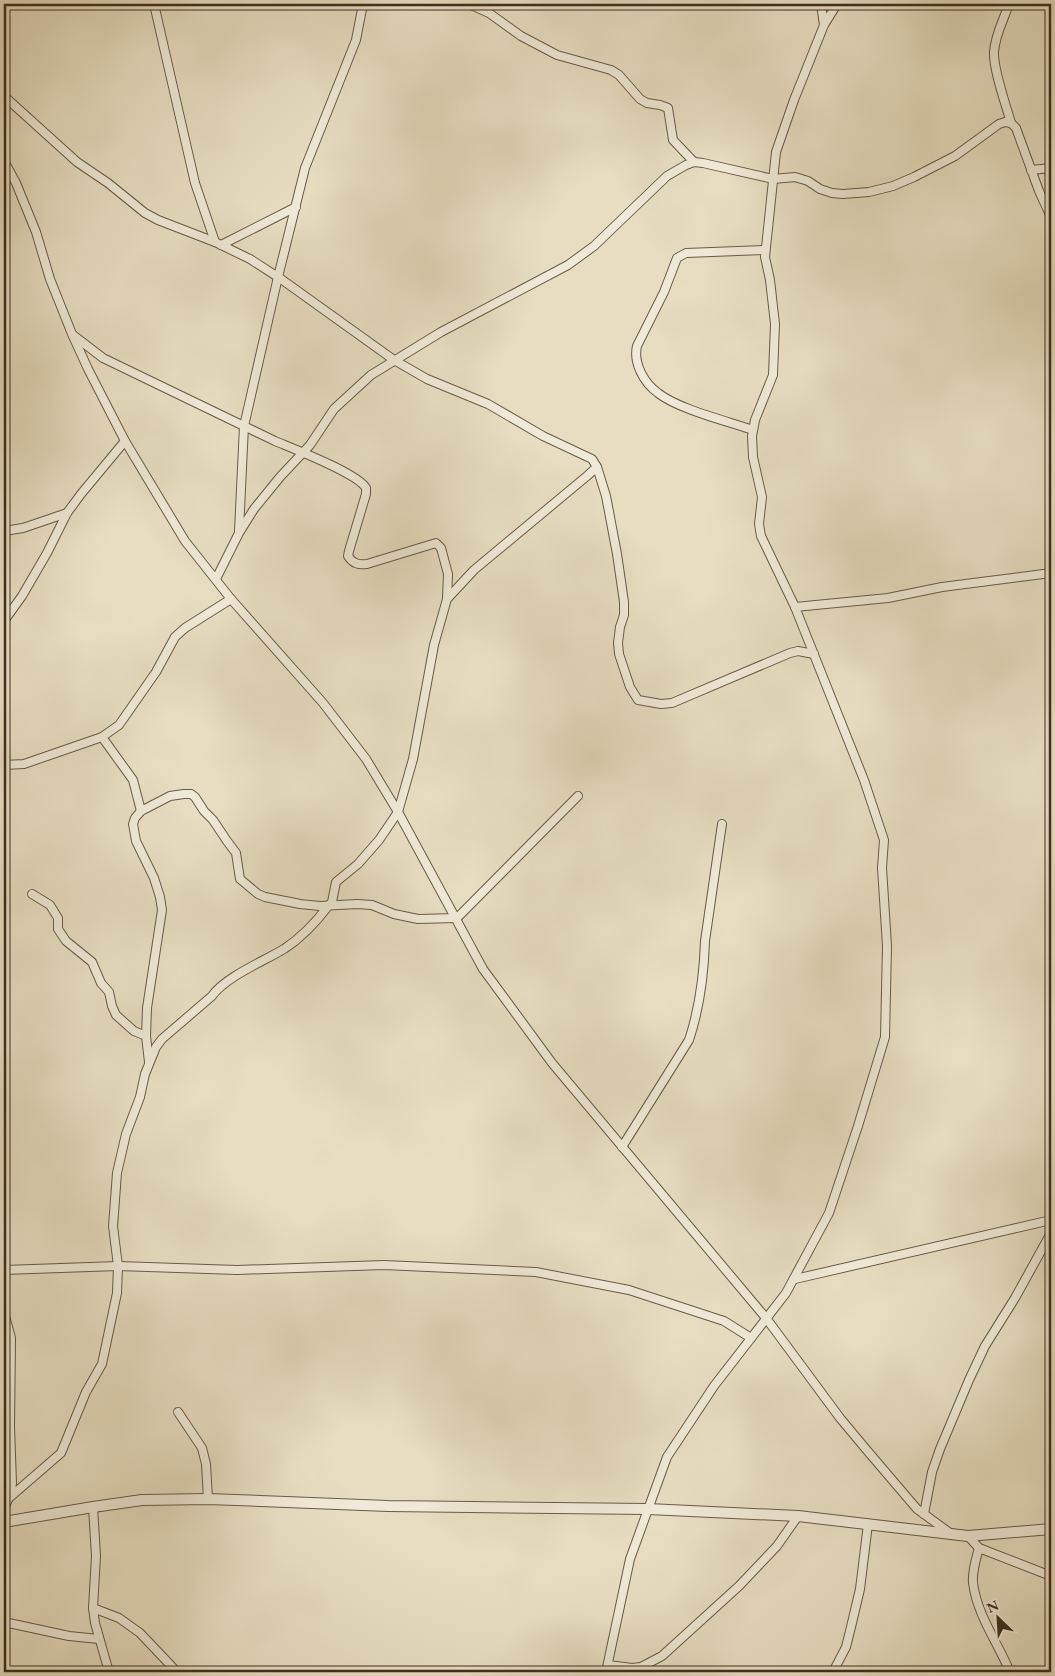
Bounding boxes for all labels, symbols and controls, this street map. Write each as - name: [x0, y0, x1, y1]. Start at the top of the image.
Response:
- north arrow: [972, 1594, 1022, 1644]
- text: N: [984, 1595, 1002, 1617]

